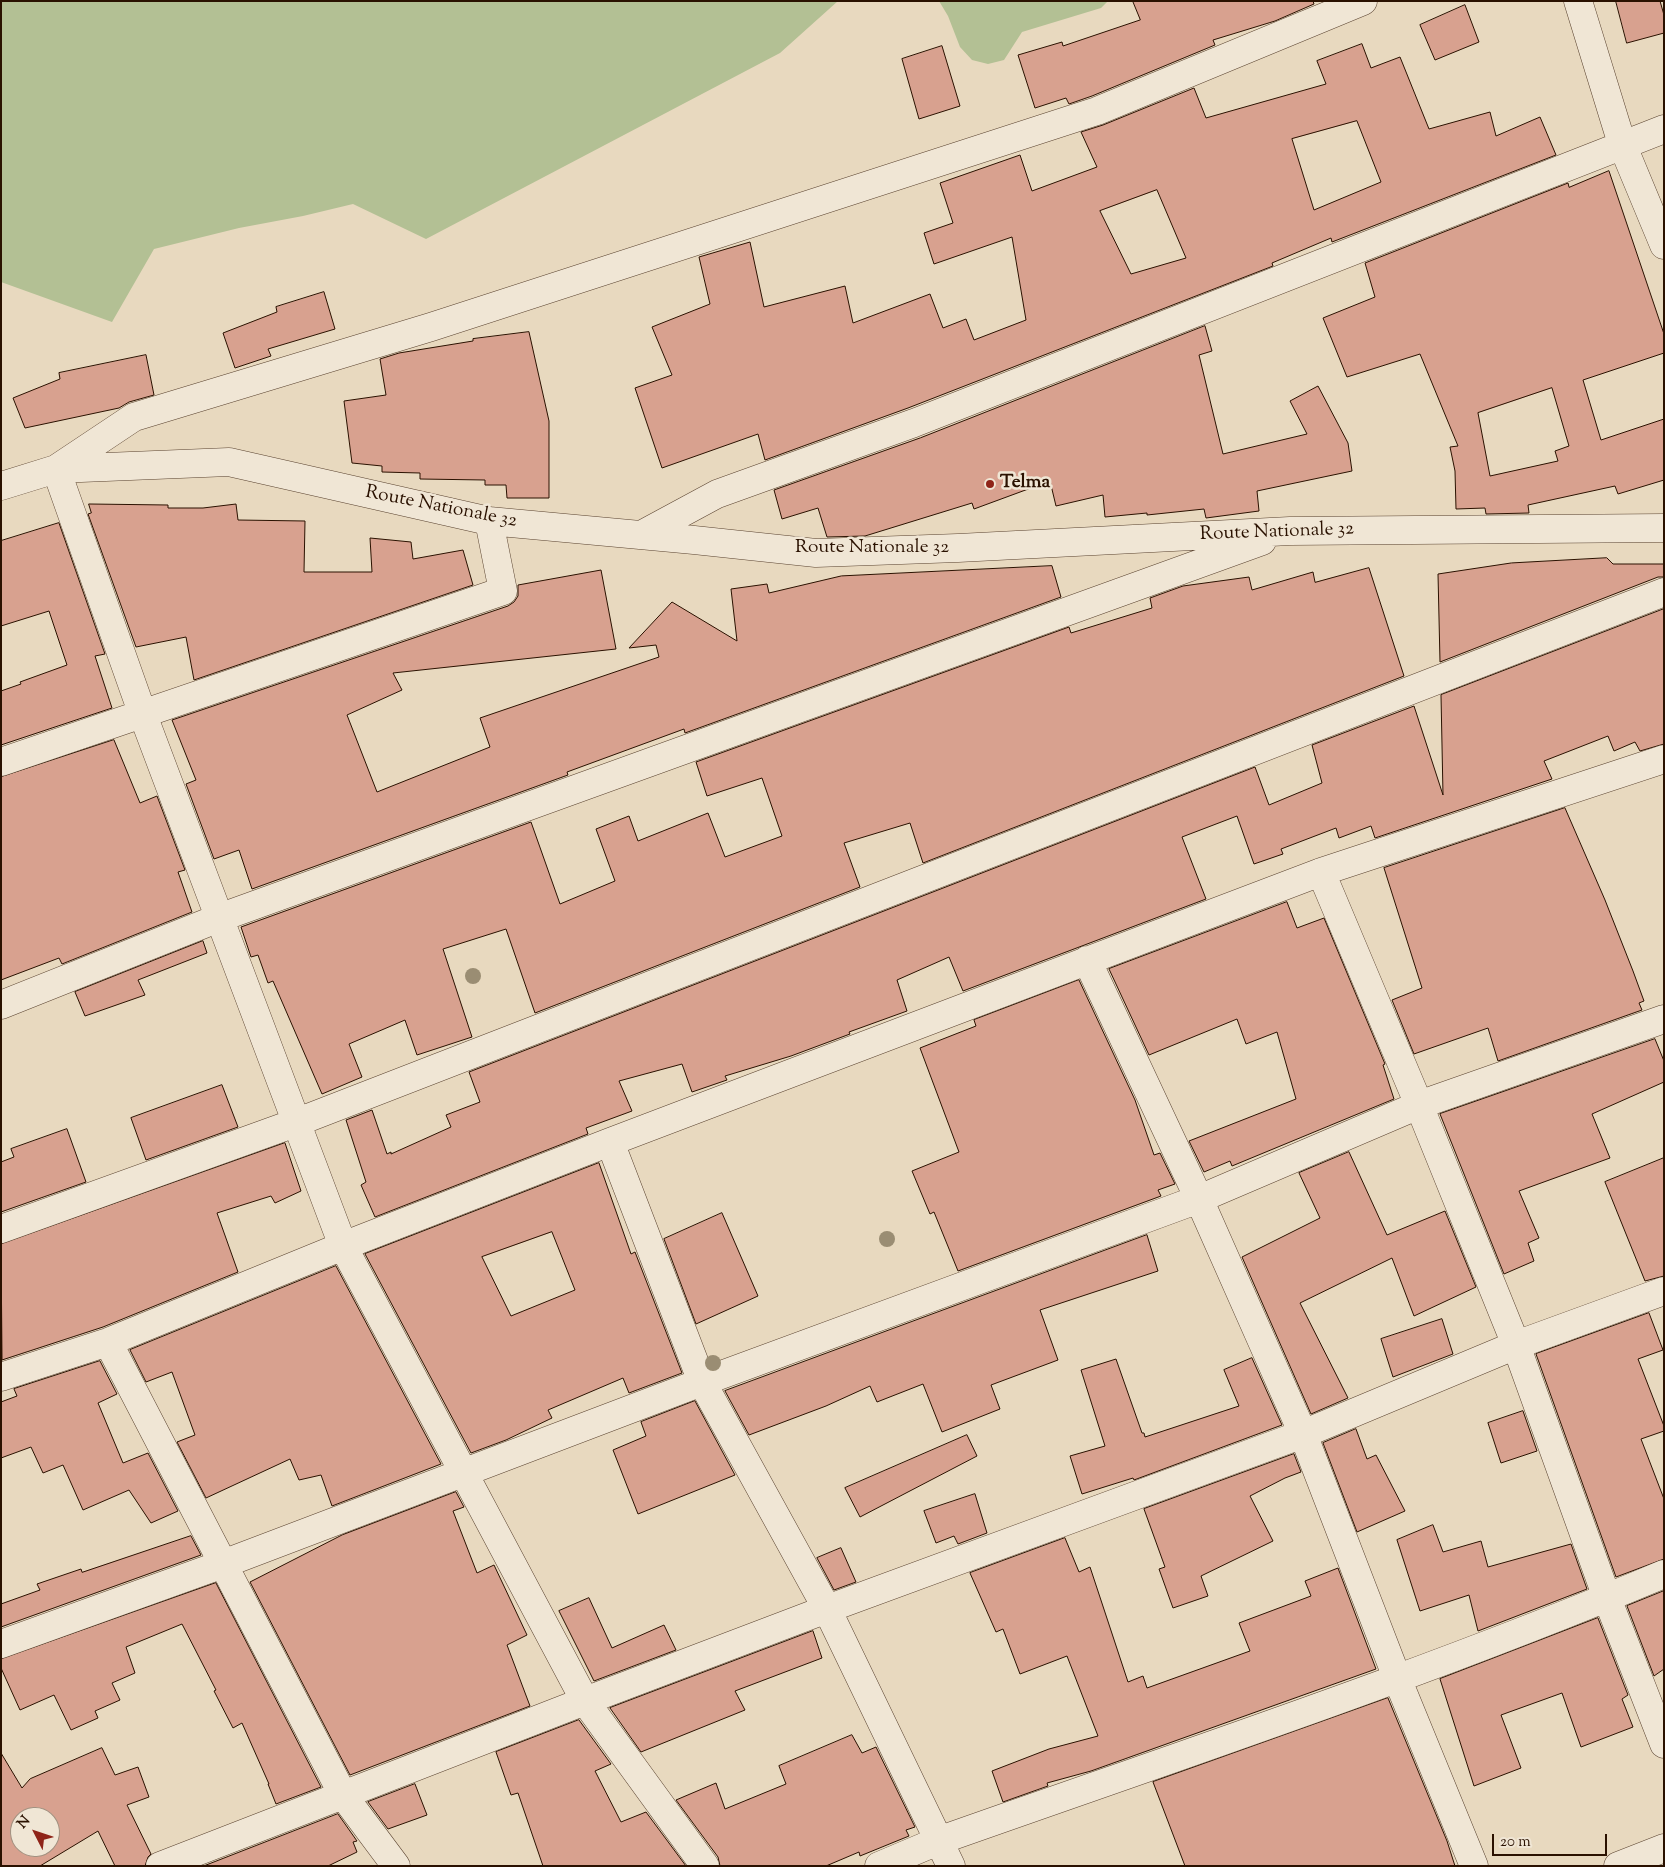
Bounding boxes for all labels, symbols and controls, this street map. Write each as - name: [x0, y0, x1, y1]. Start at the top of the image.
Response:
- place label: Telma: [1000, 473, 1050, 495]
- marker: Telma: [984, 478, 996, 490]
- street label: Route Nationale 32: [363, 482, 519, 534]
- street label: Route Nationale 32: [1200, 519, 1354, 547]
- street label: Route Nationale 32: [795, 538, 949, 560]
- north arrow: [10, 1807, 60, 1857]
- text: N: [13, 1812, 36, 1834]
- scale bar: [1495, 1824, 1610, 1856]
- text: 20 m: [1500, 1832, 1531, 1853]

